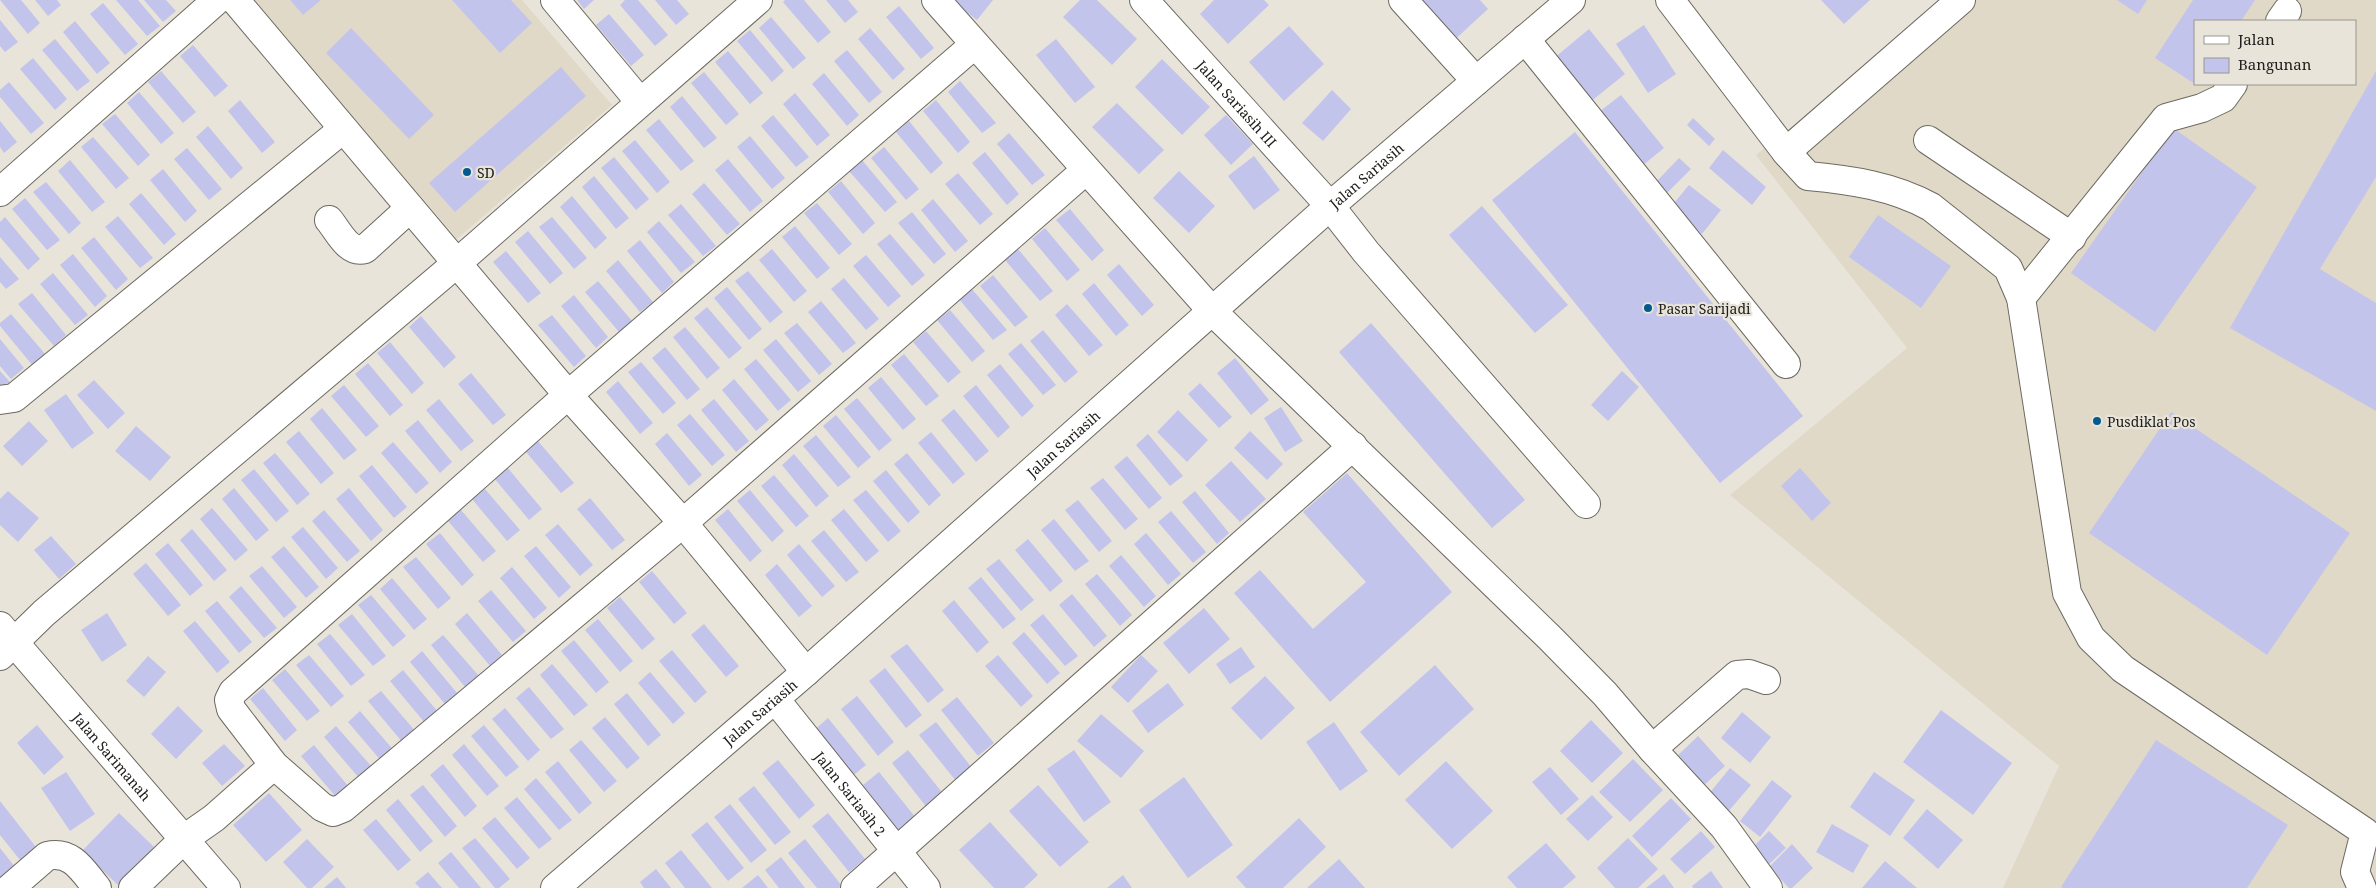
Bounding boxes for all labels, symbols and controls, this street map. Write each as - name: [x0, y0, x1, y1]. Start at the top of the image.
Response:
- legend: [2194, 20, 2356, 85]
- text: Jalan: [2237, 29, 2275, 49]
- text: Bangunan: [2238, 54, 2312, 74]
- street label: Jalan Sariasih III: [1192, 55, 1281, 151]
- street label: Jalan Sariasih: [1324, 138, 1407, 213]
- place label: SD: [477, 163, 495, 182]
- marker: SD: [461, 166, 473, 178]
- place label: Pasar Sarijadi: [1658, 299, 1751, 318]
- marker: Pasar Sarijadi: [1642, 302, 1654, 314]
- street label: Jalan Sariasih: [1022, 406, 1104, 482]
- place label: Pusdiklat Pos: [2107, 412, 2196, 431]
- marker: Pusdiklat Pos: [2091, 415, 2103, 427]
- street label: Jalan Sariasih: [718, 675, 801, 750]
- street label: Jalan Sarimanah: [68, 707, 156, 805]
- street label: Jalan Sariasih 2: [810, 746, 890, 840]

